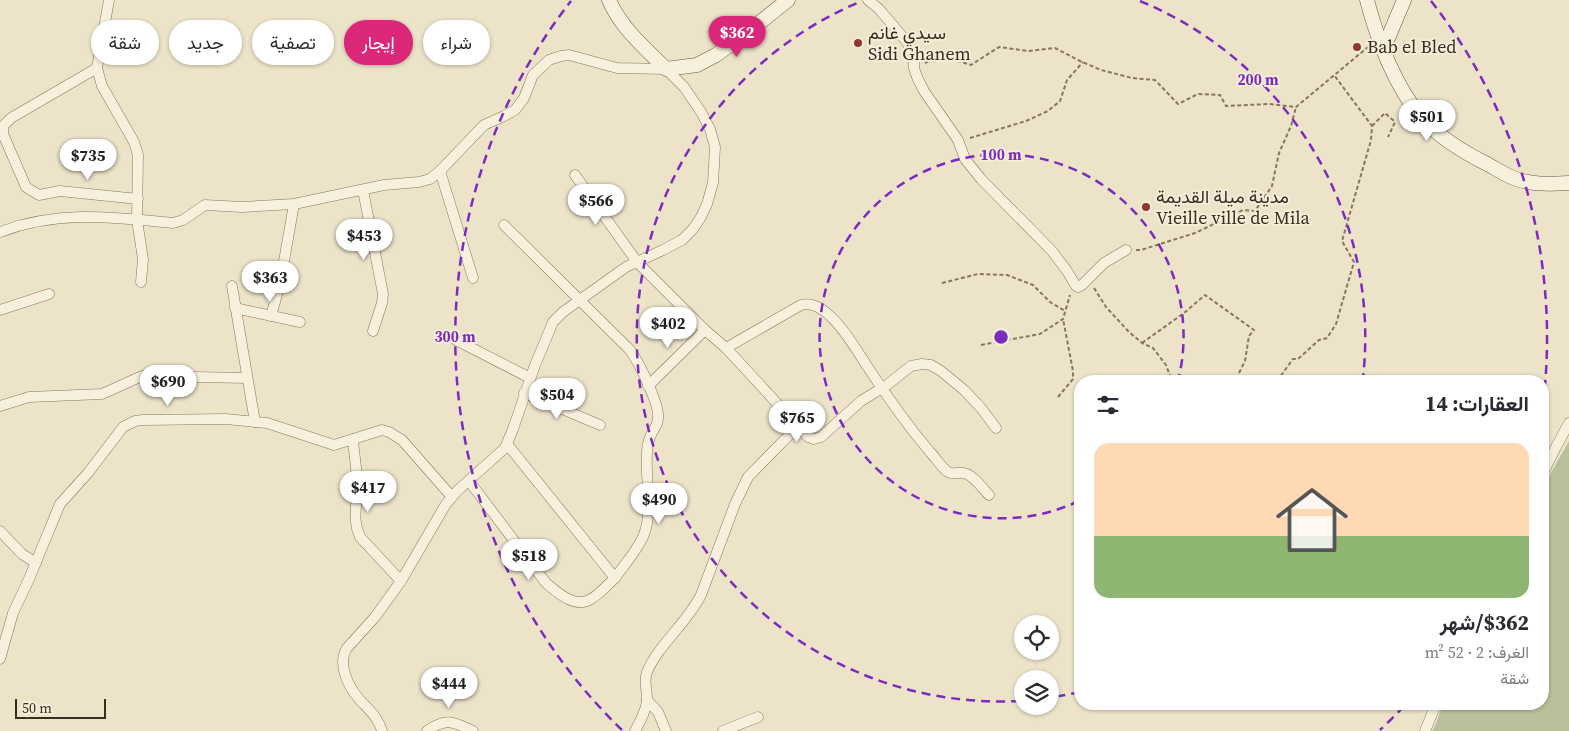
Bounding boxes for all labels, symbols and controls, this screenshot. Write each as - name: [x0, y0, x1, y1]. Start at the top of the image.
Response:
- pin: $362: [707, 15, 767, 58]
- chip: شقة: [91, 20, 159, 65]
- chip: جديد: [169, 20, 242, 65]
- chip: تصفية: [252, 20, 334, 65]
- chip: إيجار: [344, 20, 413, 65]
- chip: شراء: [423, 20, 490, 65]
- place label: سيدي غانم Sidi Ghanem: [868, 20, 971, 66]
- text: $362: [720, 21, 754, 43]
- place label: Bab el Bled: [1367, 34, 1457, 59]
- marker: سيدي غانم Sidi Ghanem: [852, 37, 864, 49]
- marker: Bab el Bled: [1351, 41, 1363, 53]
- text: 200 m: [1237, 69, 1279, 90]
- pin: $501: [1397, 100, 1457, 142]
- text: $501: [1410, 105, 1444, 127]
- pin: $735: [58, 138, 118, 181]
- text: $735: [71, 144, 105, 166]
- text: 100 m: [980, 144, 1022, 165]
- pin: $566: [566, 184, 626, 226]
- place label: مدينة ميلة القديمة Vieille ville de Mila: [1156, 184, 1311, 230]
- text: $566: [579, 189, 613, 211]
- marker: مدينة ميلة القديمة Vieille ville de Mila: [1140, 201, 1152, 213]
- pin: $453: [334, 218, 394, 261]
- text: $453: [347, 224, 381, 246]
- pin: $363: [240, 260, 300, 303]
- text: $363: [253, 266, 287, 288]
- pin: $402: [638, 306, 698, 349]
- text: $402: [651, 312, 685, 334]
- text: 300 m: [434, 326, 476, 347]
- centre of rings: [992, 328, 1010, 346]
- pin: $690: [138, 364, 198, 407]
- text: $690: [151, 370, 185, 392]
- pin: $504: [527, 378, 587, 420]
- text: $504: [540, 383, 574, 405]
- text: العقارات: 14: [1425, 389, 1529, 418]
- icon: filters: [1094, 391, 1122, 419]
- pin: $765: [767, 400, 827, 443]
- text: $765: [780, 406, 814, 428]
- pin: $417: [338, 470, 398, 513]
- icon: home: [1267, 475, 1357, 565]
- text: $417: [351, 476, 385, 498]
- pin: $490: [629, 482, 689, 525]
- text: $490: [642, 488, 676, 510]
- pin: $518: [499, 538, 559, 581]
- text: $518: [512, 544, 546, 566]
- text: $362/شهر: [1440, 608, 1529, 637]
- map controls: [1014, 615, 1059, 715]
- button: locate: [1014, 615, 1059, 660]
- text: الغرف: 2 · 52 m²: [1425, 641, 1529, 663]
- pin: $444: [419, 666, 479, 709]
- text: شقة: [1500, 667, 1529, 689]
- button: layers: [1014, 670, 1059, 715]
- text: $444: [432, 672, 466, 694]
- scale bar: [15, 696, 106, 719]
- text: 50 m: [22, 698, 52, 718]

